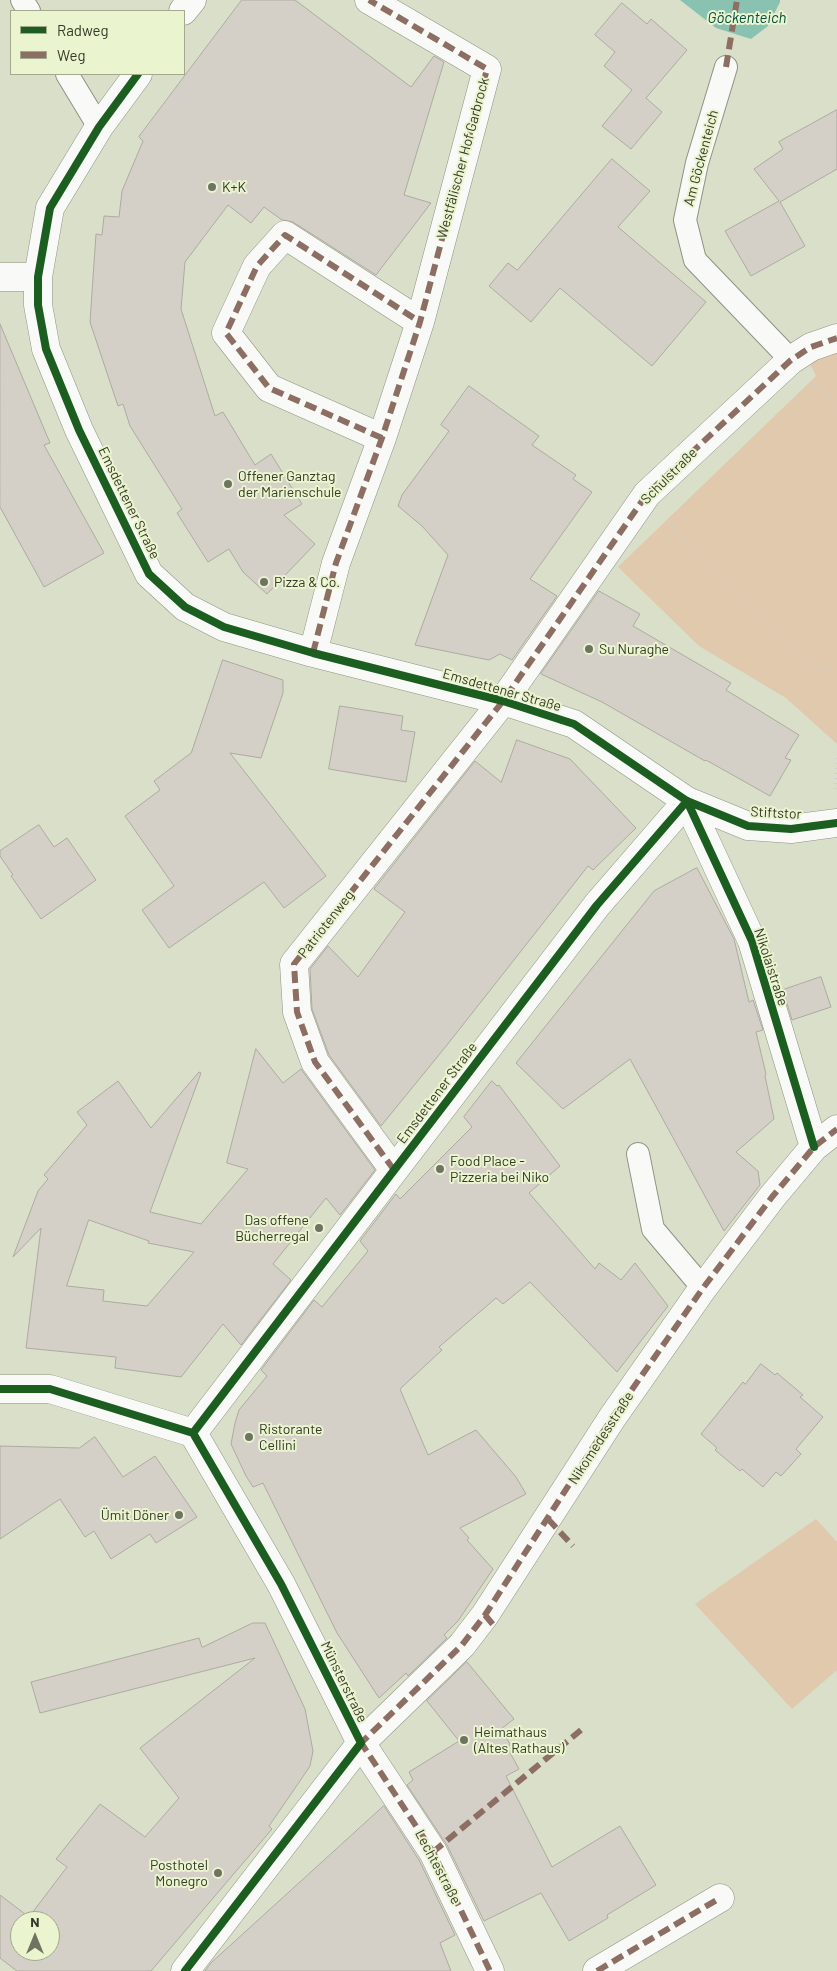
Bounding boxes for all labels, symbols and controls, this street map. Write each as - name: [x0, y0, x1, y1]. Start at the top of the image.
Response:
- water label: Göckenteich: [708, 9, 786, 27]
- legend: [10, 10, 185, 75]
- text: Radweg: [57, 21, 109, 39]
- text: Weg: [57, 46, 85, 64]
- street label: Westfälischer Hof Garbrock: [433, 76, 493, 240]
- street label: Am Göckenteich: [680, 108, 722, 208]
- place label: K+K: [222, 179, 246, 195]
- marker: K+K: [206, 181, 218, 193]
- street label: Emsdettener Straße: [95, 444, 163, 562]
- street label: Schulstraße: [637, 444, 701, 508]
- place label: Offener Ganztag der Marienschule: [238, 468, 342, 501]
- marker: Offener Ganztag der Marienschule: [222, 478, 234, 490]
- place label: Pizza & Co.: [274, 574, 340, 590]
- marker: Pizza & Co.: [258, 576, 270, 588]
- place label: Su Nuraghe: [599, 641, 669, 657]
- marker: Su Nuraghe: [583, 643, 595, 655]
- street label: Emsdettener Straße: [441, 665, 563, 715]
- street label: Stiftstor: [750, 803, 802, 823]
- street label: Patriotenweg: [294, 887, 358, 961]
- street label: Nikolaistraße: [751, 926, 791, 1008]
- street label: Emsdettener Straße: [393, 1039, 481, 1147]
- place label: Food Place - Pizzeria bei Niko: [450, 1153, 549, 1186]
- marker: Food Place - Pizzeria bei Niko: [434, 1163, 446, 1175]
- place label: Das offene Bücherregal: [235, 1212, 309, 1244]
- marker: Das offene Bücherregal: [313, 1222, 325, 1234]
- street label: Nikomedesstraße: [565, 1388, 637, 1488]
- place label: Ristorante Cellini: [259, 1421, 322, 1454]
- marker: Ristorante Cellini: [243, 1431, 255, 1443]
- place label: Ümit Döner: [101, 1507, 169, 1523]
- marker: Ümit Döner: [173, 1509, 185, 1521]
- street label: Münsterstraße: [317, 1639, 371, 1725]
- place label: Heimathaus (Altes Rathaus): [474, 1724, 564, 1756]
- marker: Heimathaus (Altes Rathaus): [458, 1734, 470, 1746]
- street label: Lechtestraße: [411, 1827, 465, 1907]
- place label: Posthotel Monegro: [150, 1857, 208, 1890]
- marker: Posthotel Monegro: [212, 1867, 224, 1879]
- north arrow: [10, 1911, 60, 1961]
- text: N: [30, 1913, 40, 1930]

